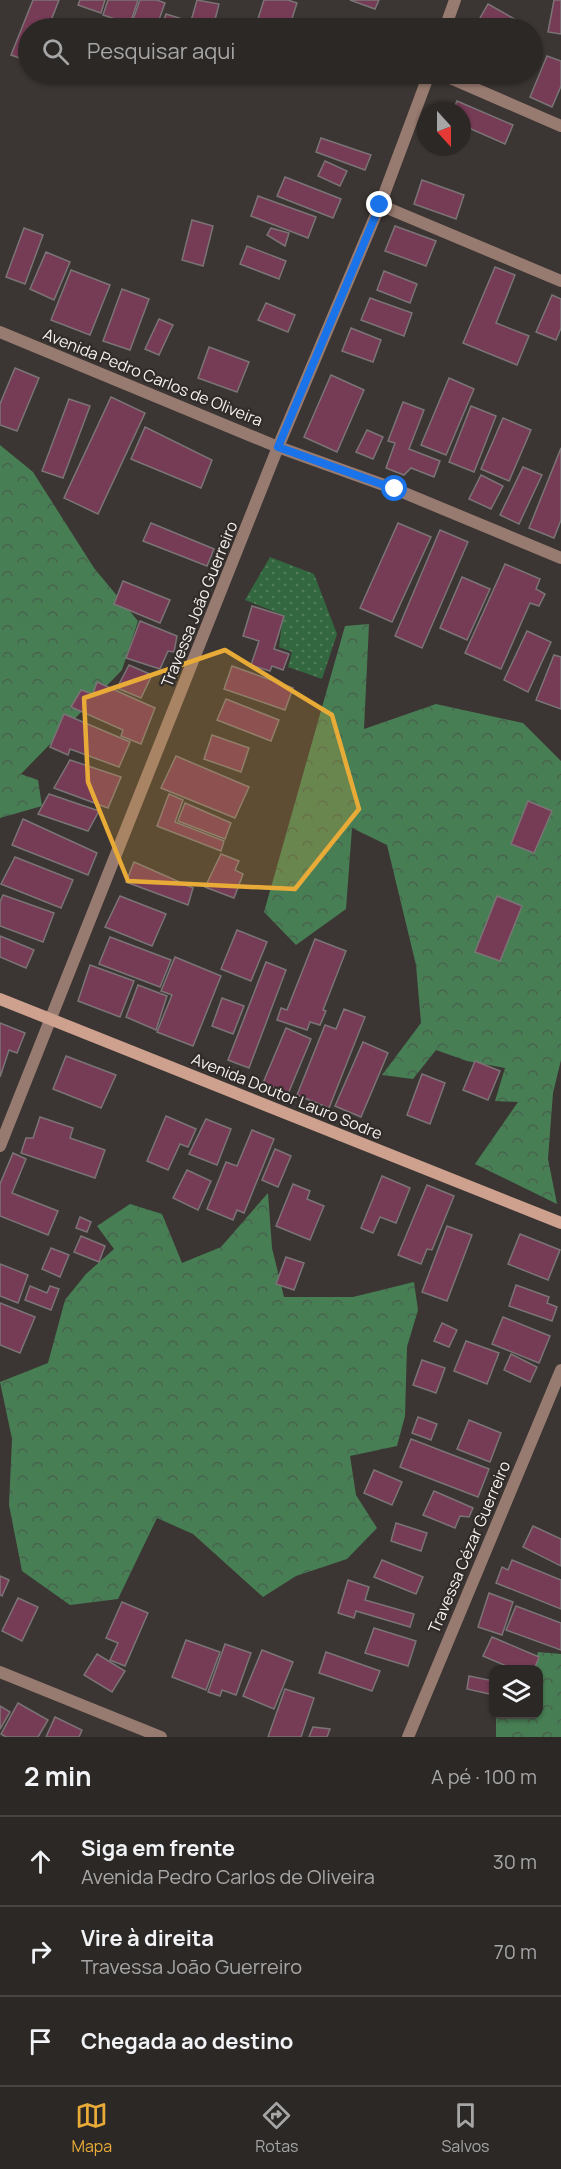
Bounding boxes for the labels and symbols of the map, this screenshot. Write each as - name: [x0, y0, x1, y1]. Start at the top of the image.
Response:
- north arrow: [417, 102, 471, 156]
- route end: [366, 191, 392, 217]
- street label: Avenida Pedro Carlos de Oliveira: [40, 323, 266, 431]
- route start: [381, 475, 407, 501]
- street label: Travessa João Guerreiro: [156, 518, 242, 690]
- street label: Avenida Doutor Lauro Sodre: [188, 1048, 386, 1144]
- street label: Travessa Cézar Guerreiro: [423, 1457, 515, 1637]

